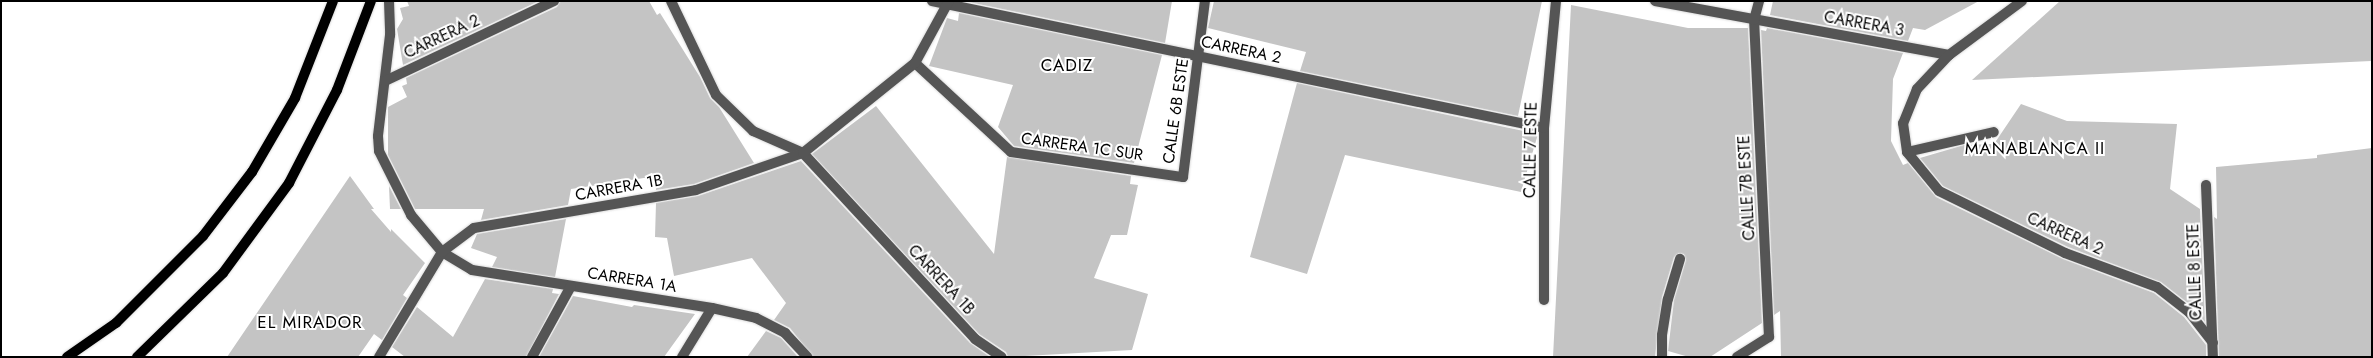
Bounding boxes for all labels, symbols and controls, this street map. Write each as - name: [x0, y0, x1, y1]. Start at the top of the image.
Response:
- street label: CARRERA 3: [1822, 8, 1906, 40]
- street label: CARRERA 2: [401, 11, 483, 63]
- street label: CARRERA 2: [1199, 32, 1283, 68]
- district label: CADIZ: [1041, 56, 1093, 76]
- street label: CALLE 6B ESTE: [1159, 57, 1193, 165]
- street label: CALLE 7 ESTE: [1521, 102, 1541, 198]
- street label: CARRERA 1C SUR: [1020, 129, 1144, 165]
- street label: CALLE 7B ESTE: [1735, 135, 1759, 241]
- district label: MANABLANCA II: [1965, 139, 2105, 159]
- street label: CARRERA 1B: [574, 171, 664, 205]
- street label: CARRERA 2: [2024, 209, 2106, 259]
- street label: CALLE 8 ESTE: [2184, 223, 2206, 321]
- street label: CARRERA 1B: [904, 241, 978, 319]
- street label: CARRERA 1A: [586, 263, 678, 297]
- district label: EL MIRADOR: [257, 313, 363, 333]

